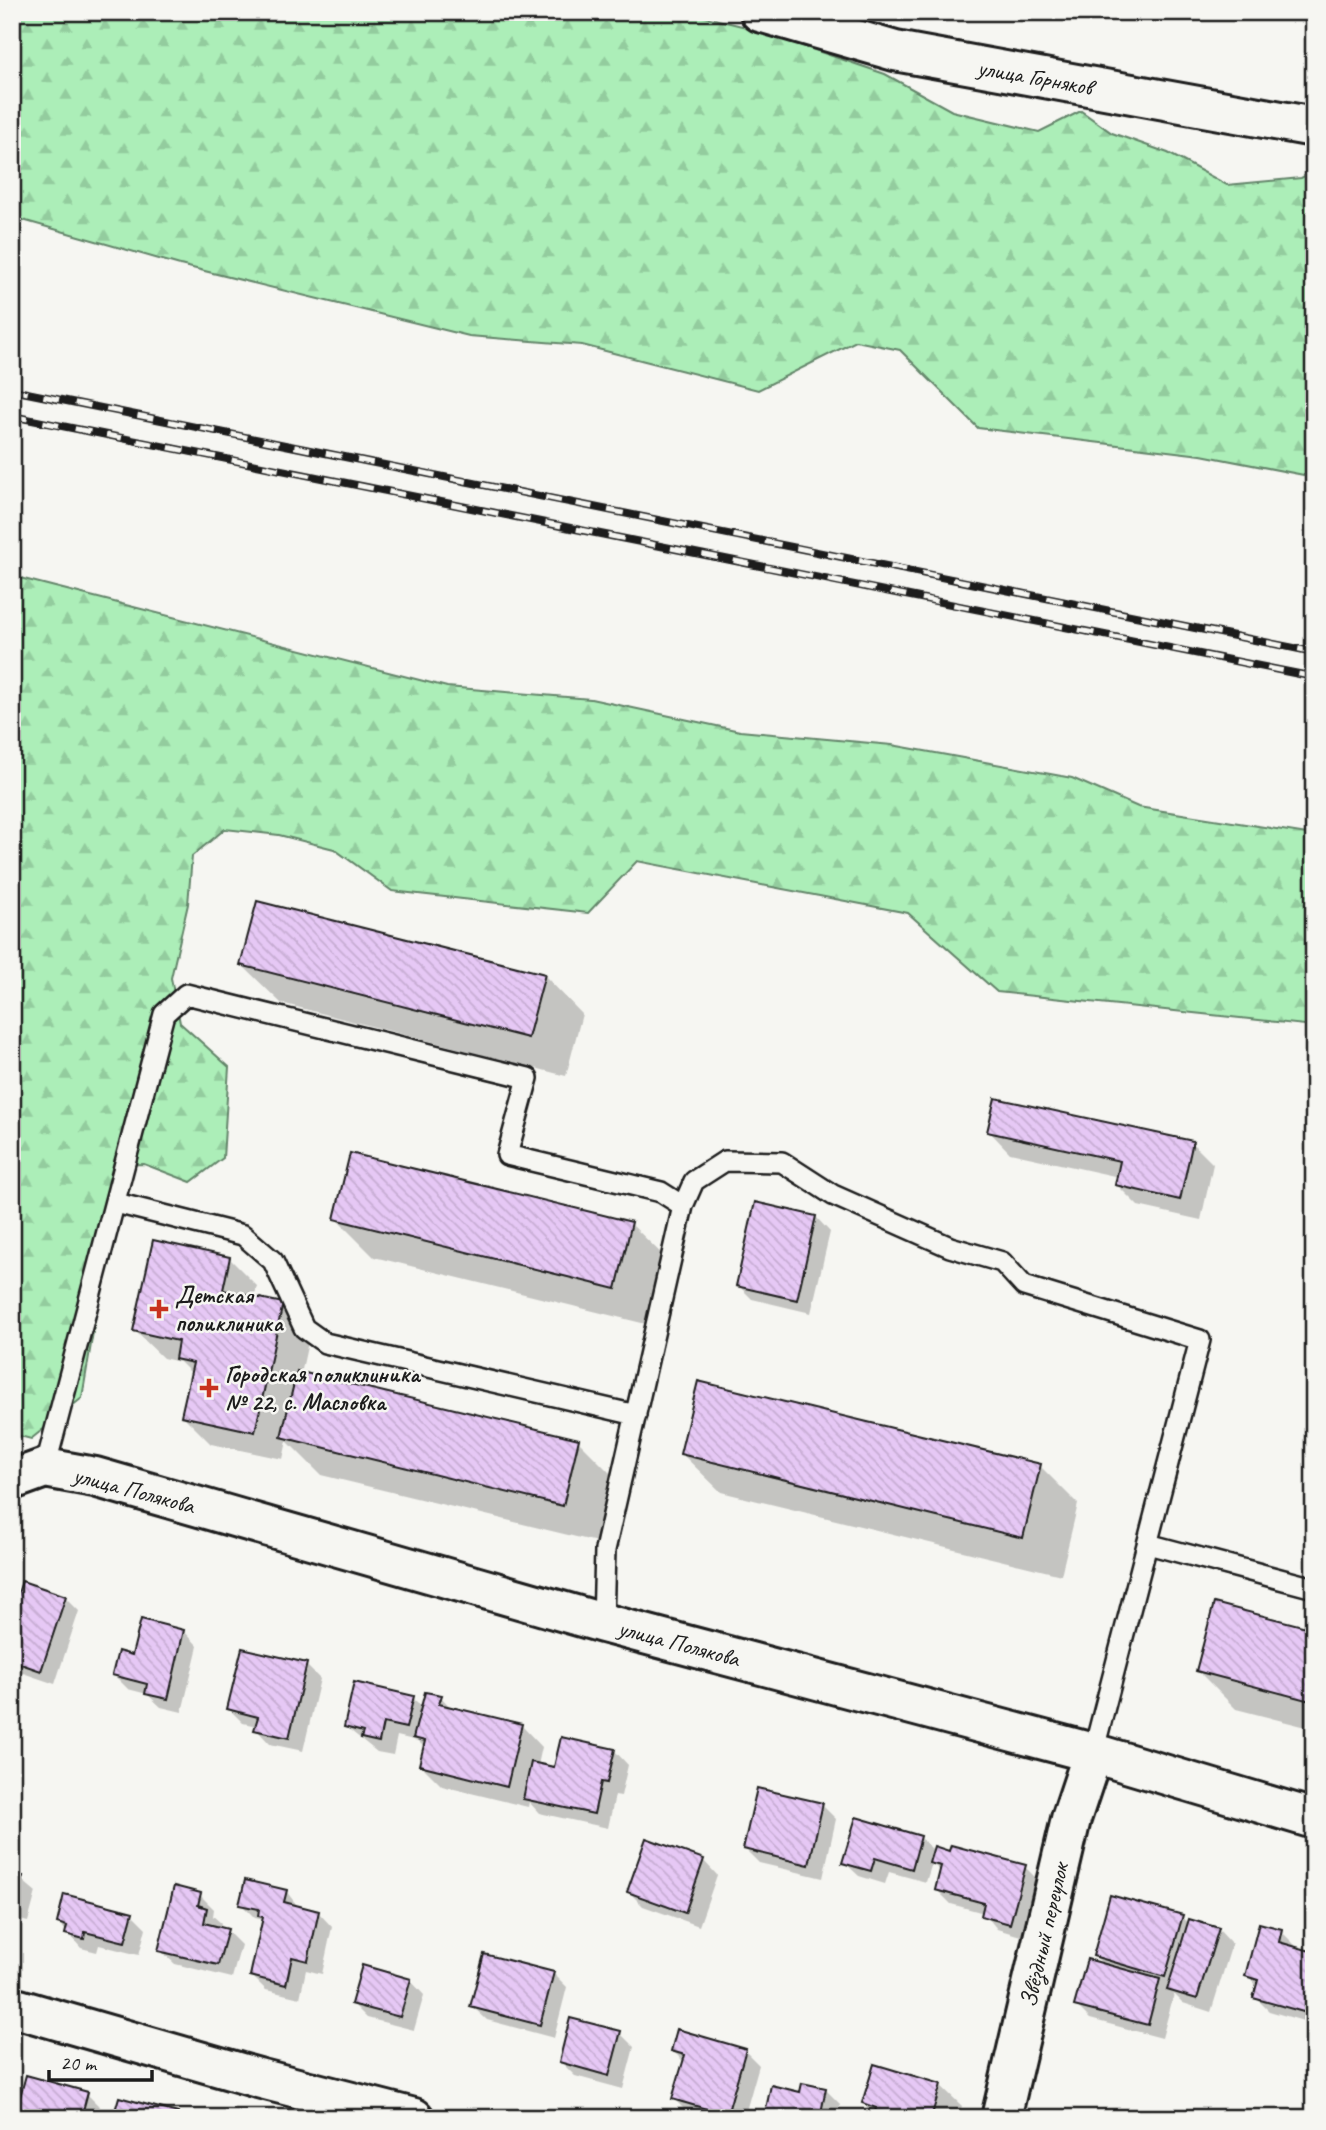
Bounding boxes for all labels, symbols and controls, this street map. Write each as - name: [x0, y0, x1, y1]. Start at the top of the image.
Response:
- street label: улица Горняков: [973, 52, 1099, 103]
- place label: Детская поликлиника: [175, 1280, 284, 1338]
- marker: Детская поликлиника: [149, 1299, 169, 1319]
- place label: Городская поликлиника № 22, с. Масловка: [225, 1359, 422, 1417]
- marker: Городская поликлиника № 22, с. Масловка: [199, 1378, 219, 1398]
- street label: улица Полякова: [68, 1459, 199, 1521]
- street label: улица Полякова: [613, 1612, 744, 1674]
- street label: Звёздный переулок: [1013, 1858, 1077, 2010]
- scale bar: [49, 2039, 152, 2083]
- text: 20 m: [60, 2050, 98, 2076]

